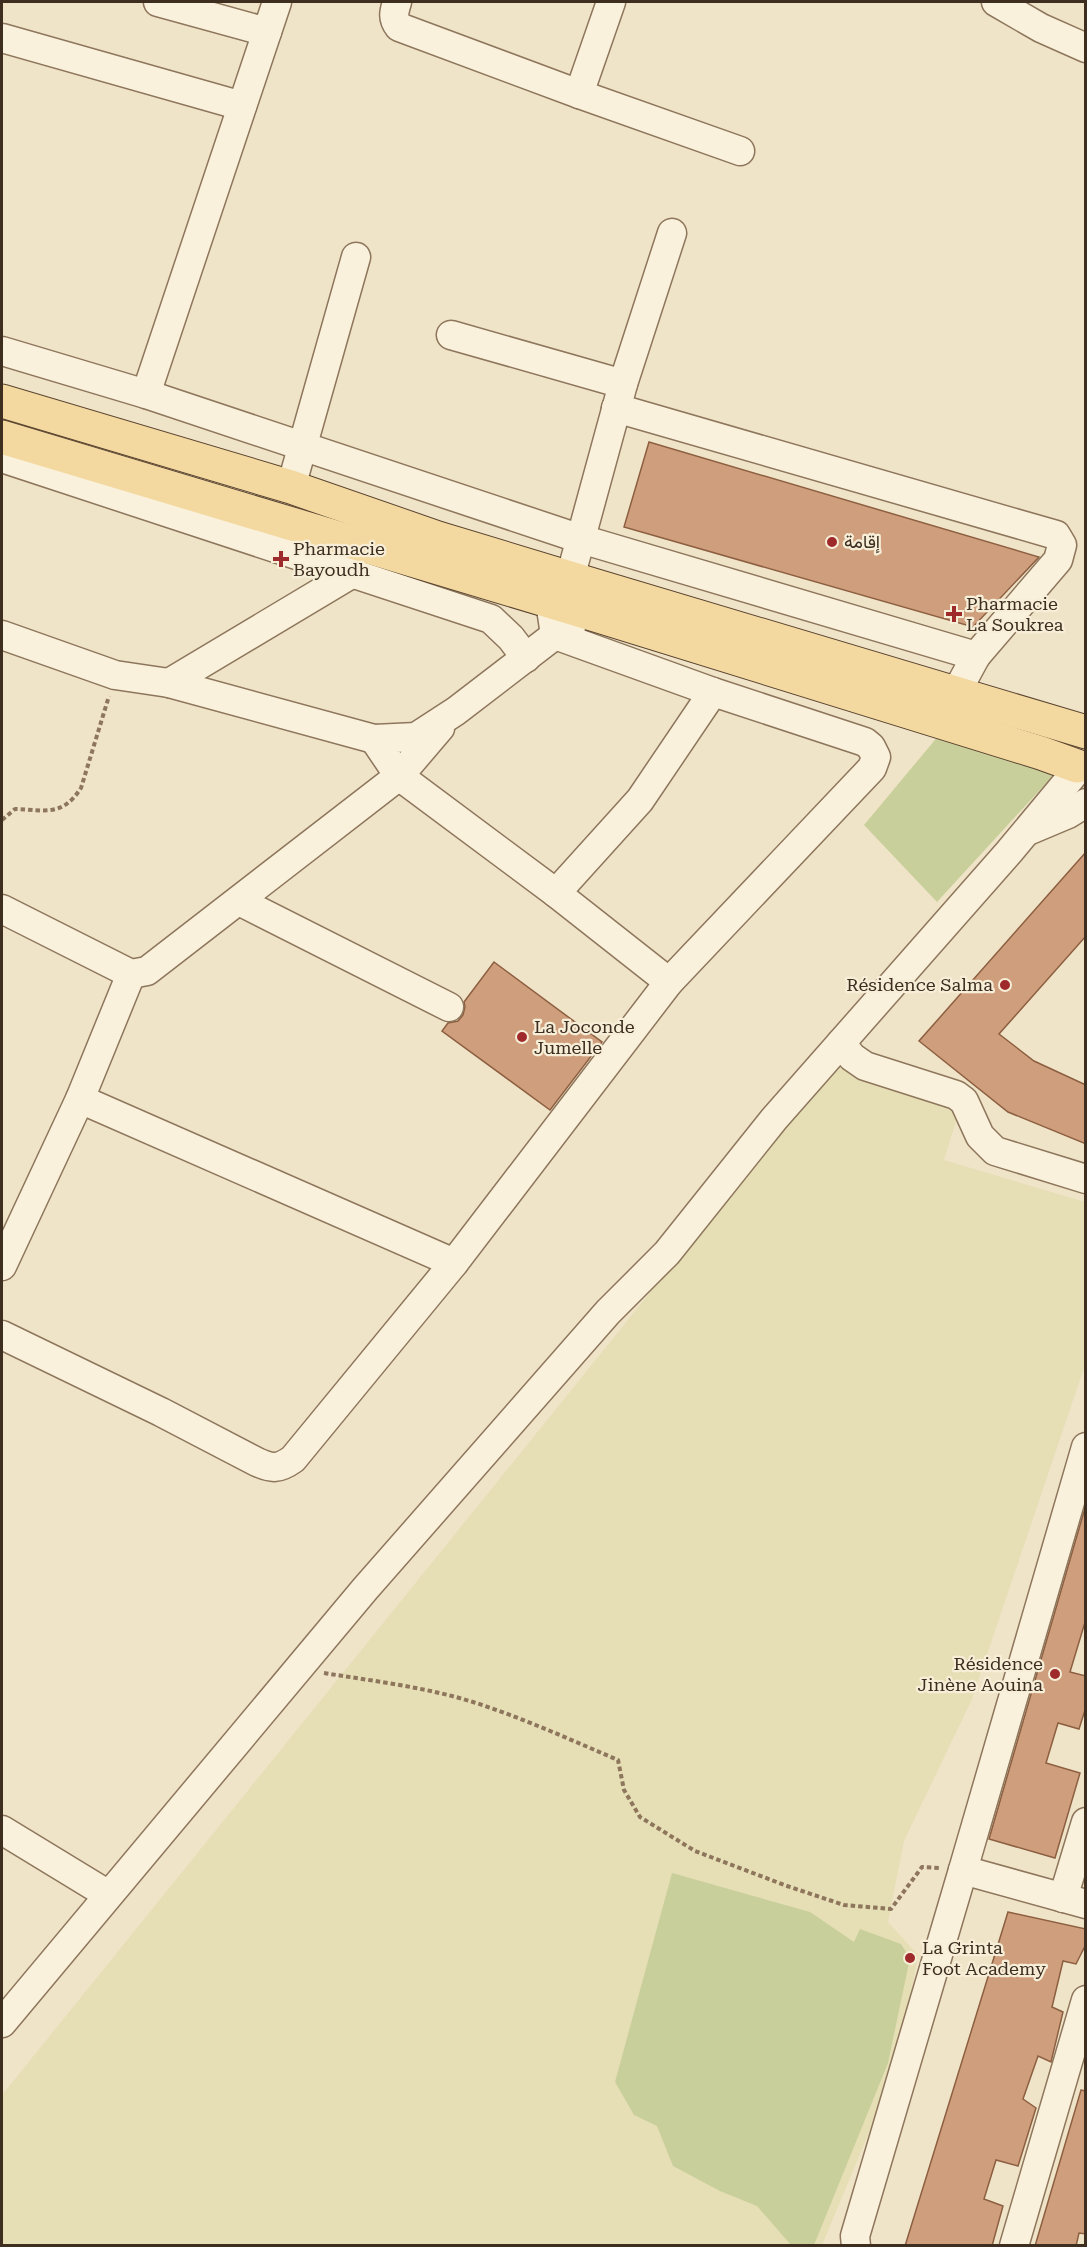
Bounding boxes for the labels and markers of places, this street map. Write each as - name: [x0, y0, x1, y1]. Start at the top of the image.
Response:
- place label: إقامة: [844, 531, 880, 554]
- marker: إقامة: [825, 535, 839, 549]
- place label: Pharmacie Bayoudh: [293, 538, 385, 580]
- marker: Pharmacie Bayoudh: [274, 552, 288, 566]
- place label: Pharmacie La Soukrea: [966, 593, 1064, 635]
- marker: Pharmacie La Soukrea: [947, 607, 961, 621]
- place label: Résidence Salma: [846, 974, 993, 995]
- marker: Résidence Salma: [998, 978, 1012, 992]
- place label: La Joconde Jumelle: [534, 1016, 635, 1058]
- marker: La Joconde Jumelle: [515, 1030, 529, 1044]
- place label: Résidence Jinène Aouina: [918, 1653, 1043, 1695]
- marker: Résidence Jinène Aouina: [1048, 1667, 1062, 1681]
- place label: La Grinta Foot Academy: [922, 1937, 1046, 1979]
- marker: La Grinta Foot Academy: [903, 1951, 917, 1965]

